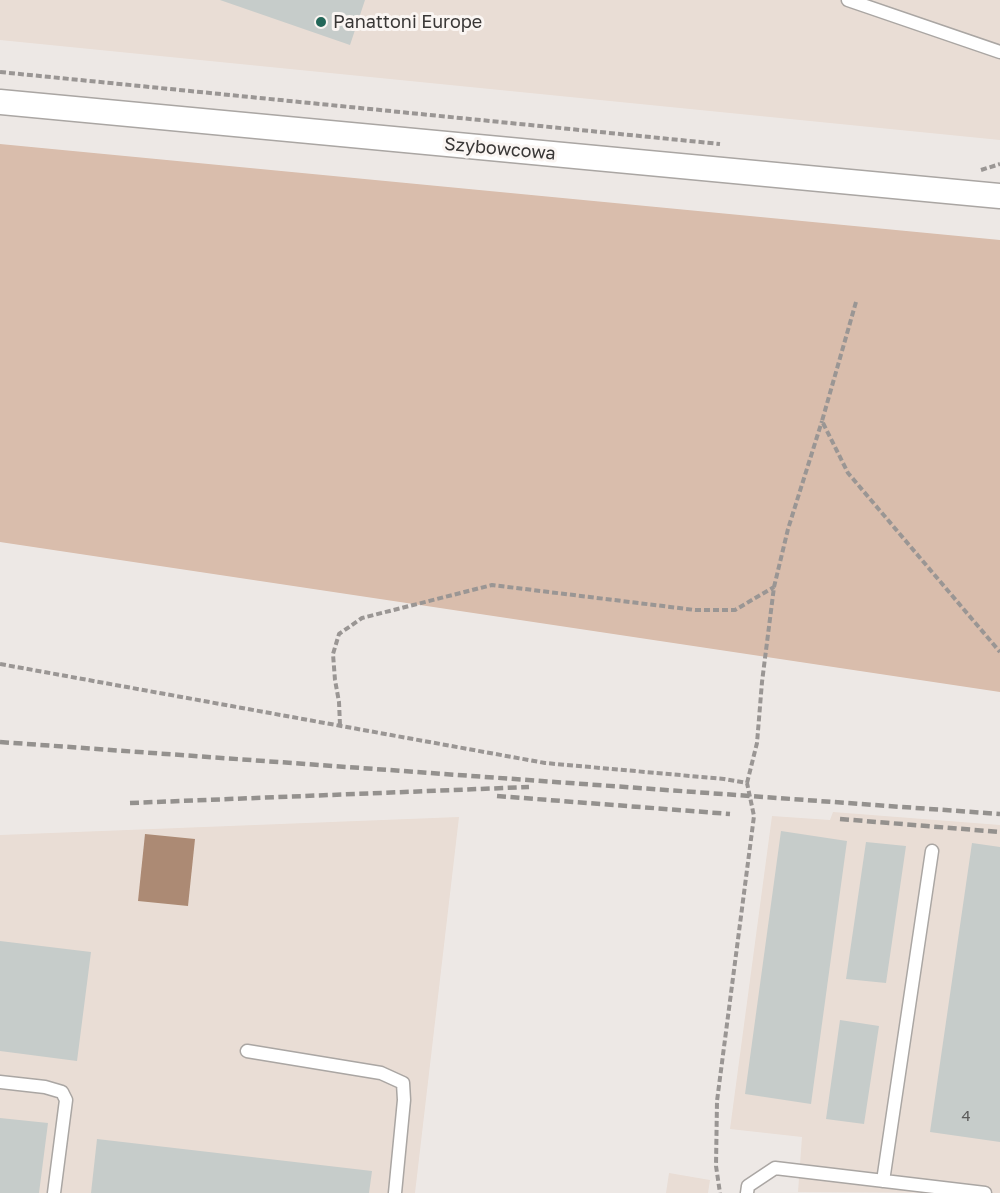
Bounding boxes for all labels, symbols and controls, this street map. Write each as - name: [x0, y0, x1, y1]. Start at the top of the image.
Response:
- place label: Panattoni Europe: [333, 11, 482, 33]
- marker: Panattoni Europe: [314, 15, 328, 29]
- street label: Szybowcowa: [443, 133, 557, 165]
- house number: 4: [961, 1107, 971, 1125]

